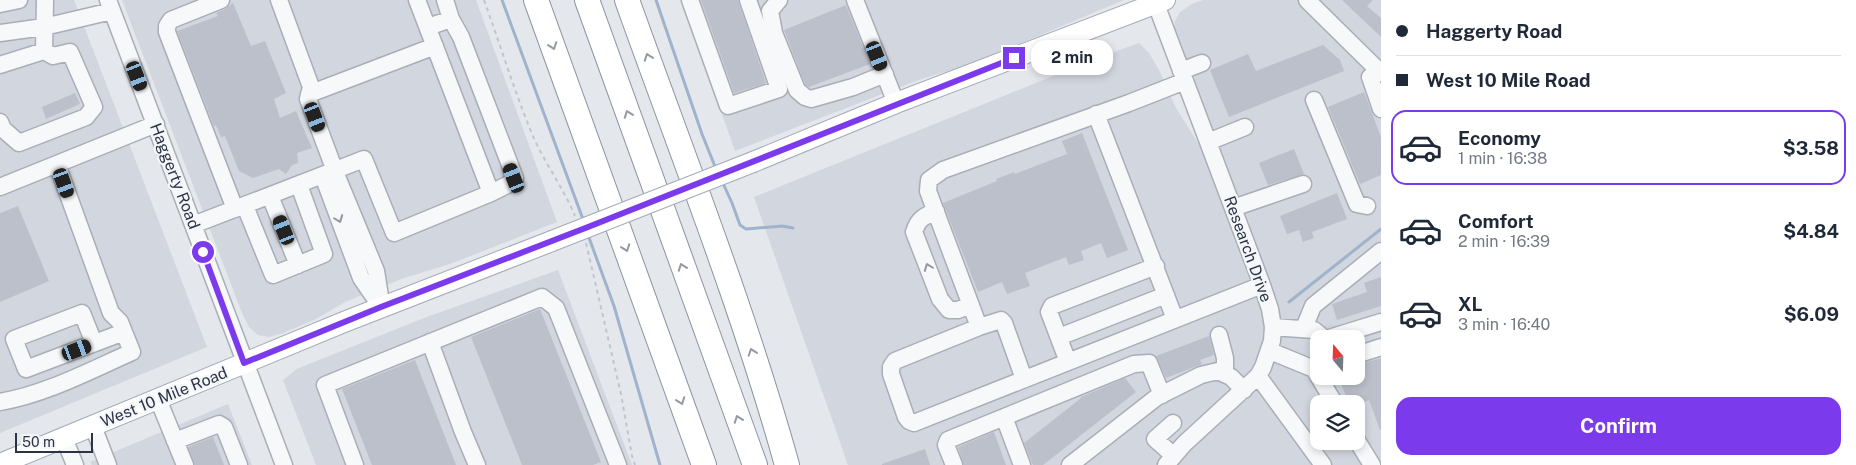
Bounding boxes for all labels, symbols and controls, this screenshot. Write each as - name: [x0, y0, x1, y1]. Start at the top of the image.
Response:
- text: Haggerty Road: [1426, 20, 1562, 42]
- car: [864, 39, 889, 73]
- callout: 2 min: [1032, 40, 1114, 76]
- one-way arrow: [547, 41, 557, 50]
- route end: [1003, 47, 1025, 69]
- text: 2 min: [1051, 48, 1093, 67]
- one-way arrow: [644, 53, 654, 62]
- car: [124, 59, 149, 93]
- text: West 10 Mile Road: [1426, 69, 1591, 91]
- car: [302, 100, 327, 134]
- one-way arrow: [623, 110, 633, 118]
- street label: Haggerty Road: [146, 120, 204, 232]
- icon: car: [1398, 125, 1443, 170]
- text: Economy: [1458, 127, 1541, 149]
- text: $3.58: [1783, 137, 1839, 159]
- text: 1 min · 16:38: [1458, 149, 1547, 168]
- car: [501, 161, 526, 195]
- car: [51, 166, 76, 200]
- street label: Research Drive: [1220, 193, 1276, 305]
- icon: car: [1398, 208, 1443, 253]
- text: Comfort: [1458, 210, 1534, 232]
- car: [271, 213, 296, 247]
- one-way arrow: [333, 214, 343, 223]
- text: $4.84: [1783, 220, 1839, 242]
- text: 2 min · 16:39: [1458, 232, 1550, 251]
- route start: [192, 241, 214, 263]
- one-way arrow: [620, 243, 630, 252]
- one-way arrow: [678, 263, 688, 271]
- one-way arrow: [924, 264, 934, 272]
- icon: car: [1398, 291, 1443, 336]
- text: XL: [1458, 293, 1483, 315]
- text: $6.09: [1784, 303, 1839, 325]
- text: 3 min · 16:40: [1458, 315, 1550, 334]
- north arrow: [1310, 330, 1365, 385]
- map controls: [1310, 330, 1365, 450]
- car: [60, 338, 93, 362]
- one-way arrow: [748, 348, 758, 356]
- street label: West 10 Mile Road: [98, 363, 230, 431]
- button: layers: [1310, 395, 1365, 450]
- one-way arrow: [675, 396, 685, 405]
- button: Confirm: [1396, 397, 1841, 455]
- one-way arrow: [734, 415, 744, 424]
- scale bar: [15, 430, 92, 453]
- text: 50 m: [22, 434, 55, 450]

